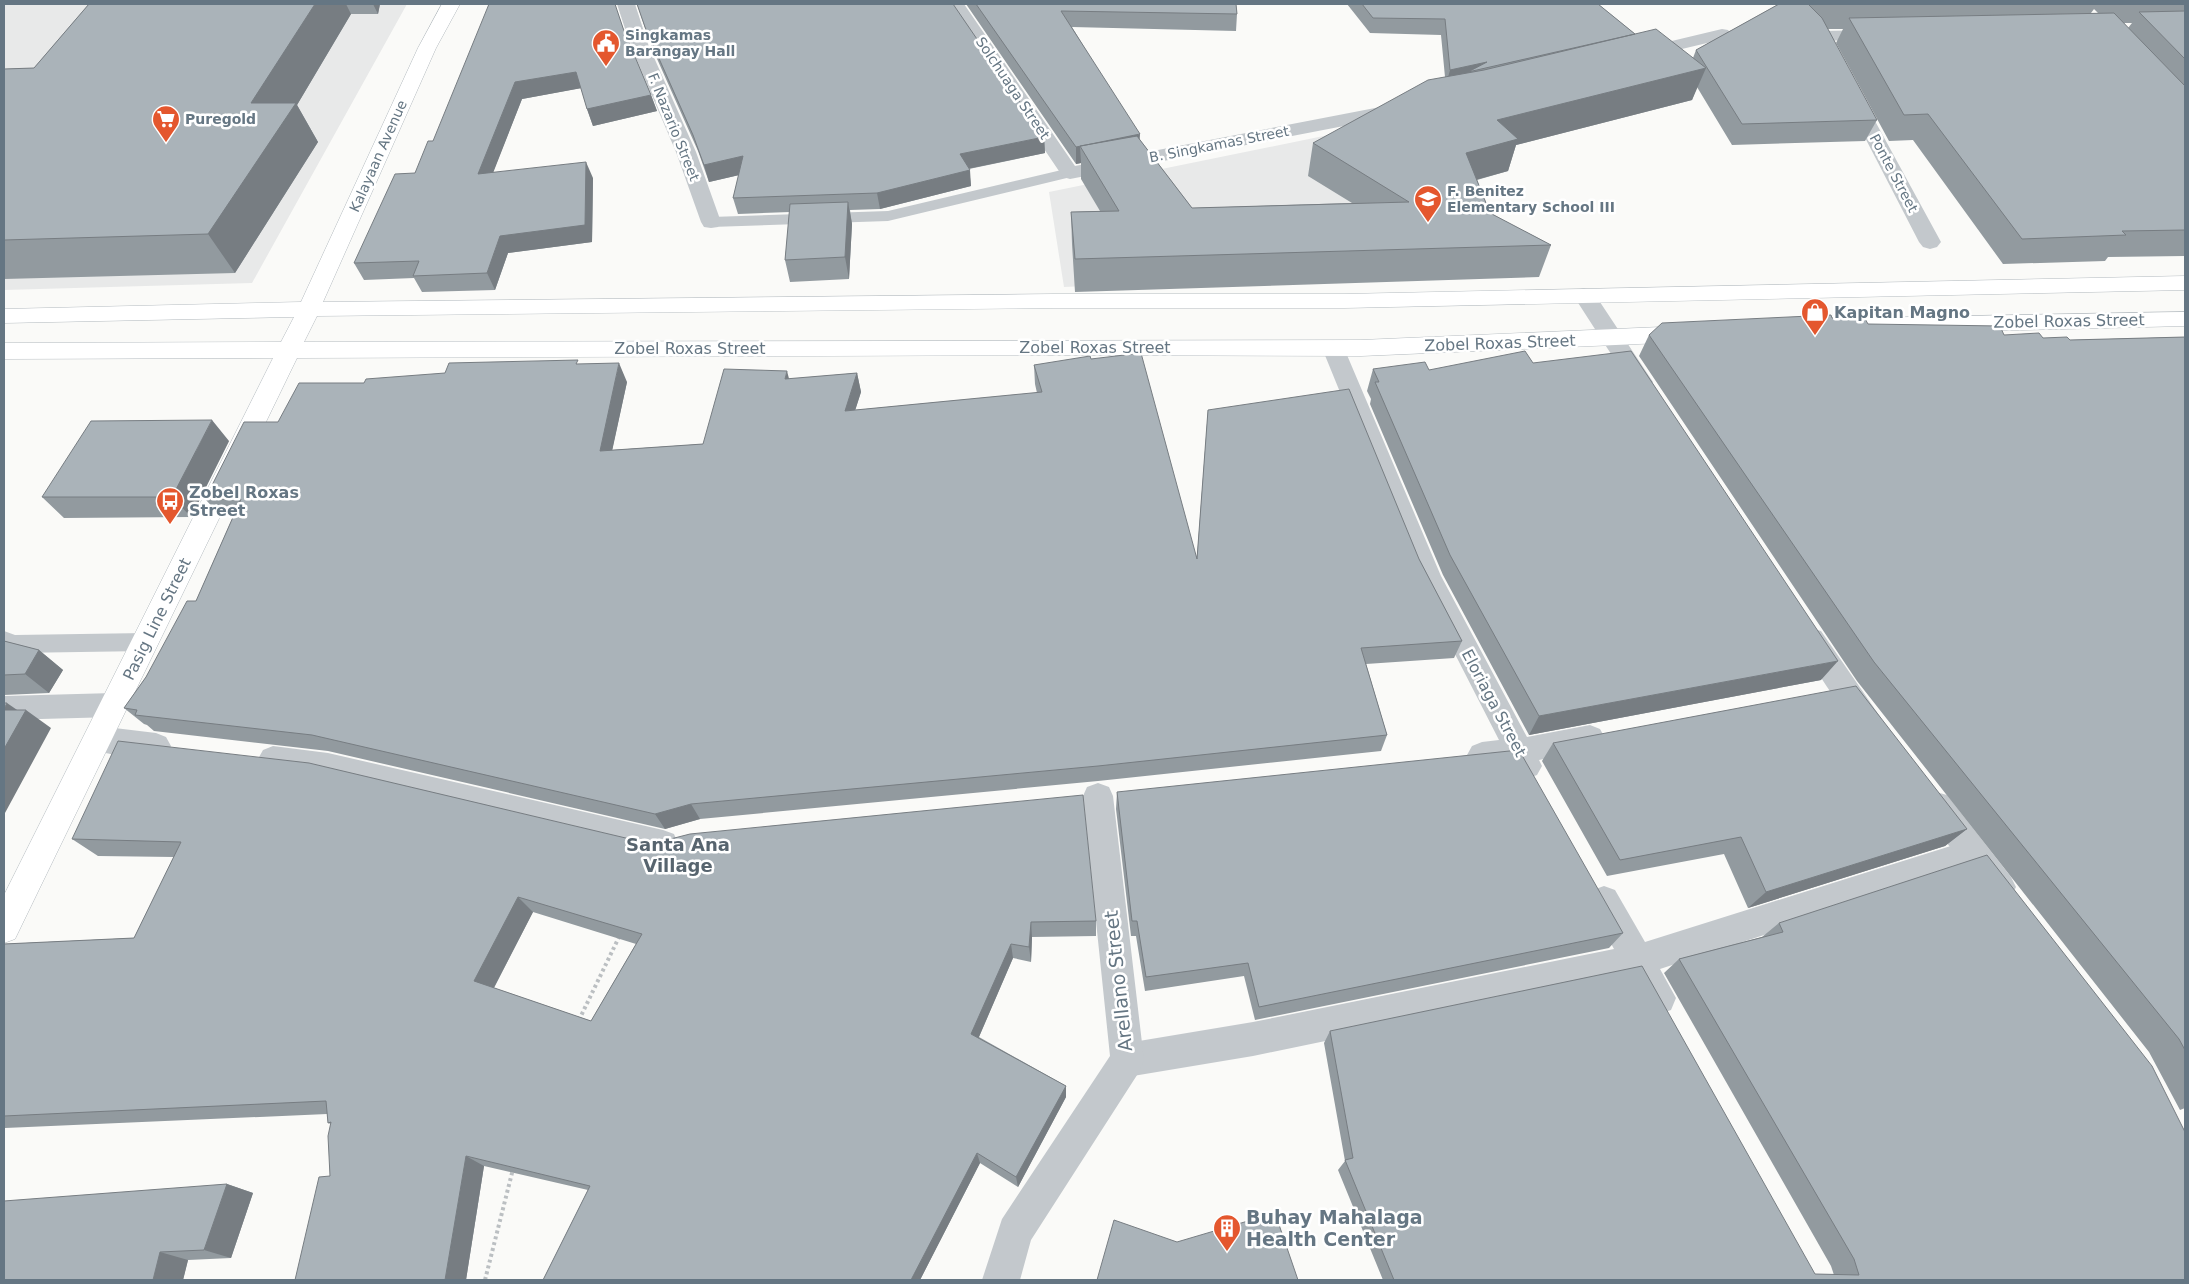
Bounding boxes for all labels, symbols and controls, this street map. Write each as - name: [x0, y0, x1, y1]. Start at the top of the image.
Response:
- place label: Singkamas Barangay Hall: [625, 27, 735, 59]
- public building icon: Singkamas Barangay Hall: [591, 28, 621, 67]
- street label: Solchuaga Street: [973, 34, 1053, 143]
- street label: F. Nazario Street: [645, 71, 703, 184]
- street label: Kalayaan Avenue: [346, 98, 410, 214]
- supermarket icon: Puregold: [151, 104, 181, 143]
- place label: Puregold: [185, 111, 256, 127]
- street label: B. Singkamas Street: [1148, 123, 1291, 165]
- street label: Ponte Street: [1867, 131, 1922, 215]
- place label: F. Benitez Elementary School III: [1447, 183, 1615, 215]
- school or university icon: F. Benitez Elementary School III: [1413, 184, 1443, 223]
- shop icon: Kapitan Magno: [1800, 297, 1830, 336]
- place label: Kapitan Magno: [1834, 303, 1970, 322]
- street label: Zobel Roxas Street: [1993, 310, 2145, 332]
- street label: Zobel Roxas Street: [1424, 331, 1576, 355]
- street label: Zobel Roxas Street: [1019, 338, 1171, 357]
- street label: Zobel Roxas Street: [614, 339, 766, 358]
- place label: Zobel Roxas Street: [189, 483, 299, 520]
- bus stop icon: Zobel Roxas Street: [155, 486, 185, 525]
- street label: Pasig Line Street: [119, 555, 195, 683]
- street label: Eloriaga Street: [1458, 646, 1530, 760]
- district label: Santa Ana Village: [626, 834, 730, 876]
- street label: Arellano Street: [1100, 909, 1136, 1053]
- place label: Buhay Mahalaga Health Center: [1246, 1206, 1423, 1250]
- building icon: Buhay Mahalaga Health Center: [1212, 1213, 1242, 1252]

